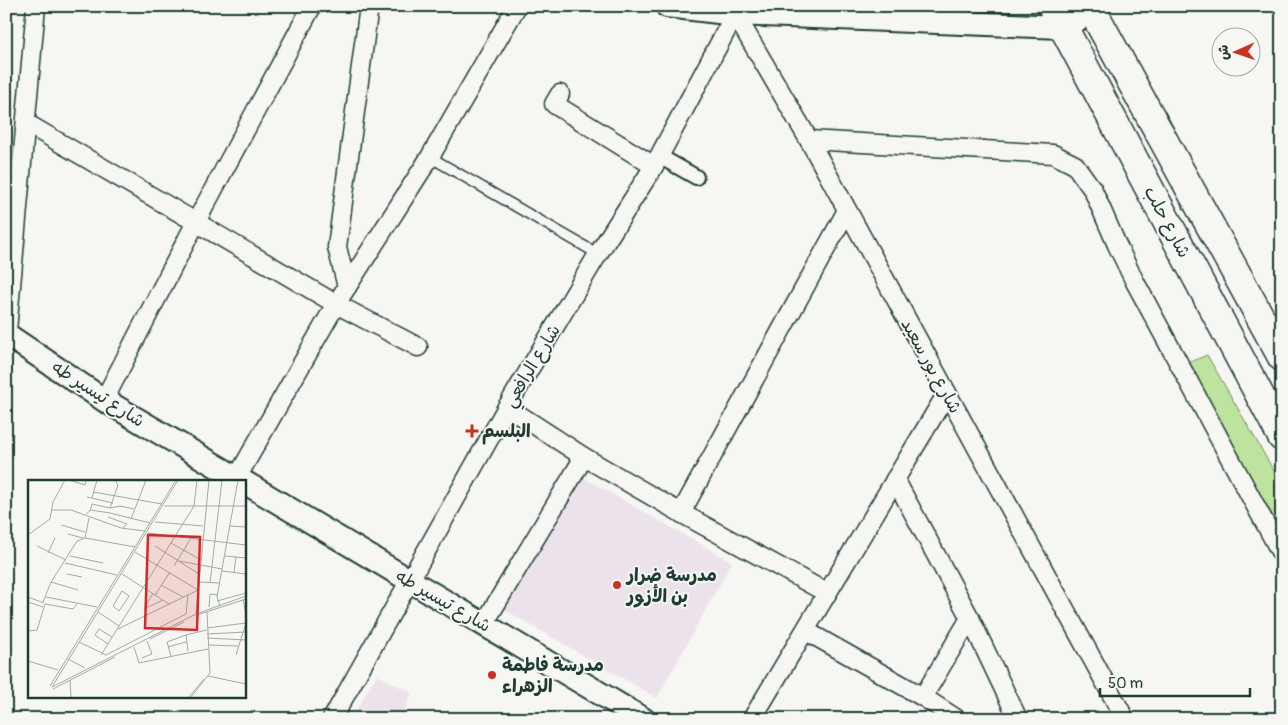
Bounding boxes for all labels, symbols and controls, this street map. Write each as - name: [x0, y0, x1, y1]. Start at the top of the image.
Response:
- north arrow: [1210, 28, 1260, 78]
- text: ش: [1215, 44, 1232, 60]
- street label: شارع حلب: [1139, 182, 1195, 262]
- street label: شارع بور سعيد: [895, 314, 967, 418]
- street label: شارع الرافعي: [498, 320, 569, 414]
- street label: شارع تيسير طه: [47, 355, 149, 433]
- place label: البلسم: [482, 420, 531, 445]
- marker: البلسم: [466, 425, 478, 437]
- inset map: [28, 480, 245, 698]
- street label: شارع تيسير طه: [391, 564, 495, 638]
- place label: مدرسة ضرار بن الأزور: [625, 564, 717, 608]
- marker: مدرسة ضرار بن الأزور: [611, 579, 623, 591]
- place label: مدرسة فاطمة الزهراء: [502, 654, 604, 698]
- scale bar: [1100, 665, 1250, 697]
- marker: مدرسة فاطمة الزهراء: [486, 669, 498, 681]
- text: 50 m: [1108, 674, 1143, 693]

